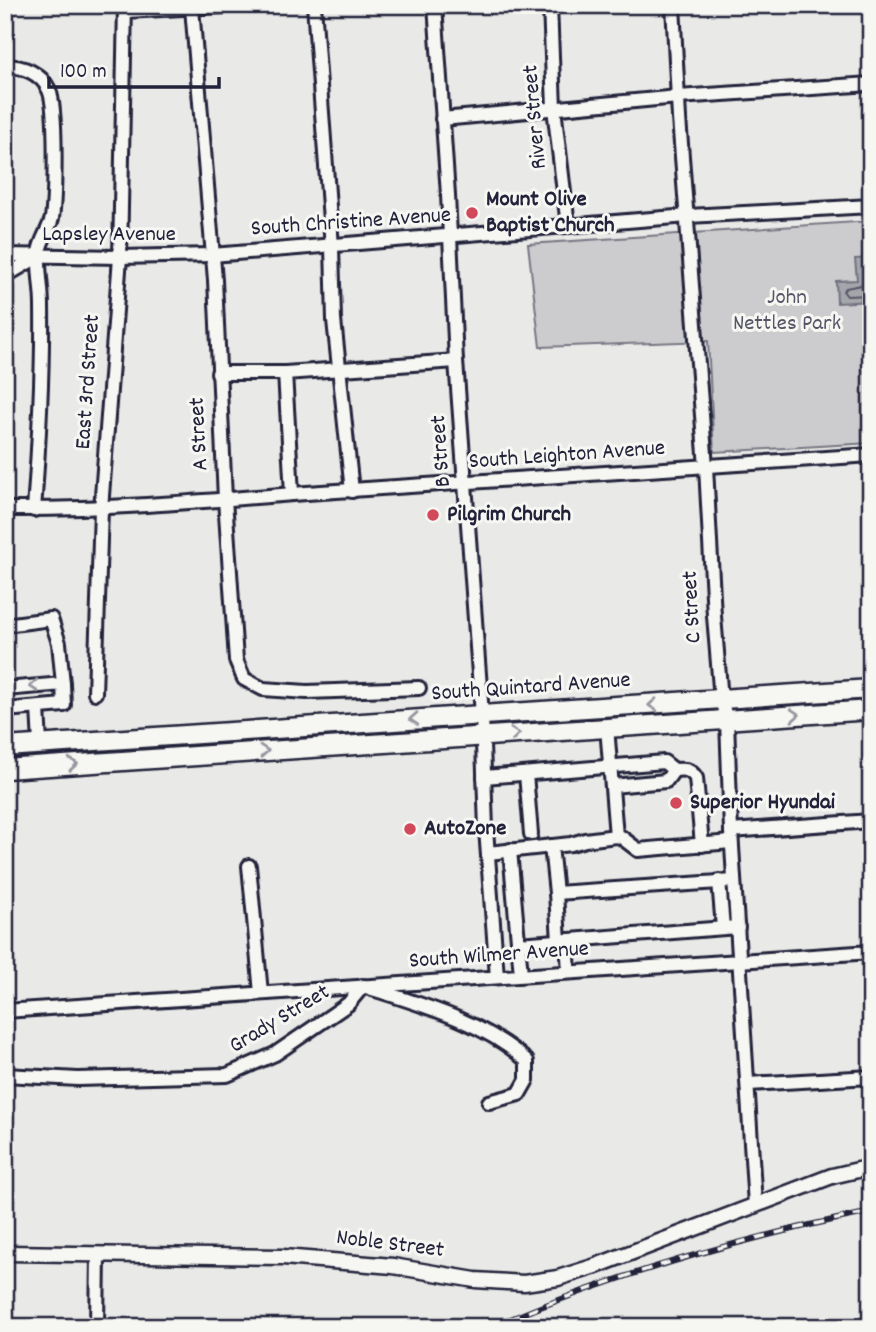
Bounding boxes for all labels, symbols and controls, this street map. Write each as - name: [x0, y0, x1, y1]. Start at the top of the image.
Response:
- scale bar: [49, 46, 219, 90]
- text: 100 m: [60, 58, 107, 88]
- street label: River Street: [515, 63, 557, 171]
- place label: Mount Olive Baptist Church: [486, 184, 615, 243]
- street label: South Christine Avenue: [250, 200, 452, 246]
- marker: Mount Olive Baptist Church: [464, 205, 480, 221]
- street label: Lapsley Avenue: [42, 219, 176, 252]
- park label: John Nettles Park: [733, 282, 841, 341]
- street label: East 3rd Street: [68, 313, 110, 451]
- street label: A Street: [182, 396, 218, 472]
- street label: B Street: [423, 414, 461, 488]
- street label: South Leighton Avenue: [468, 433, 666, 479]
- place label: Pilgrim Church: [447, 499, 571, 532]
- marker: Pilgrim Church: [425, 507, 441, 523]
- street label: C Street: [675, 570, 711, 644]
- street label: South Quintard Avenue: [430, 665, 632, 711]
- one-way arrow: [28, 679, 40, 694]
- one-way arrow: [647, 697, 658, 712]
- one-way arrow: [790, 708, 801, 723]
- one-way arrow: [408, 712, 419, 727]
- one-way arrow: [510, 727, 521, 742]
- one-way arrow: [259, 744, 270, 759]
- one-way arrow: [68, 757, 79, 772]
- place label: Superior Hyundai: [690, 787, 836, 820]
- marker: Superior Hyundai: [668, 795, 684, 811]
- place label: AutoZone: [424, 813, 506, 846]
- marker: AutoZone: [402, 821, 418, 837]
- street label: South Wilmer Avenue: [408, 933, 590, 979]
- street label: Grady Street: [223, 977, 337, 1063]
- street label: Noble Street: [334, 1222, 446, 1268]

